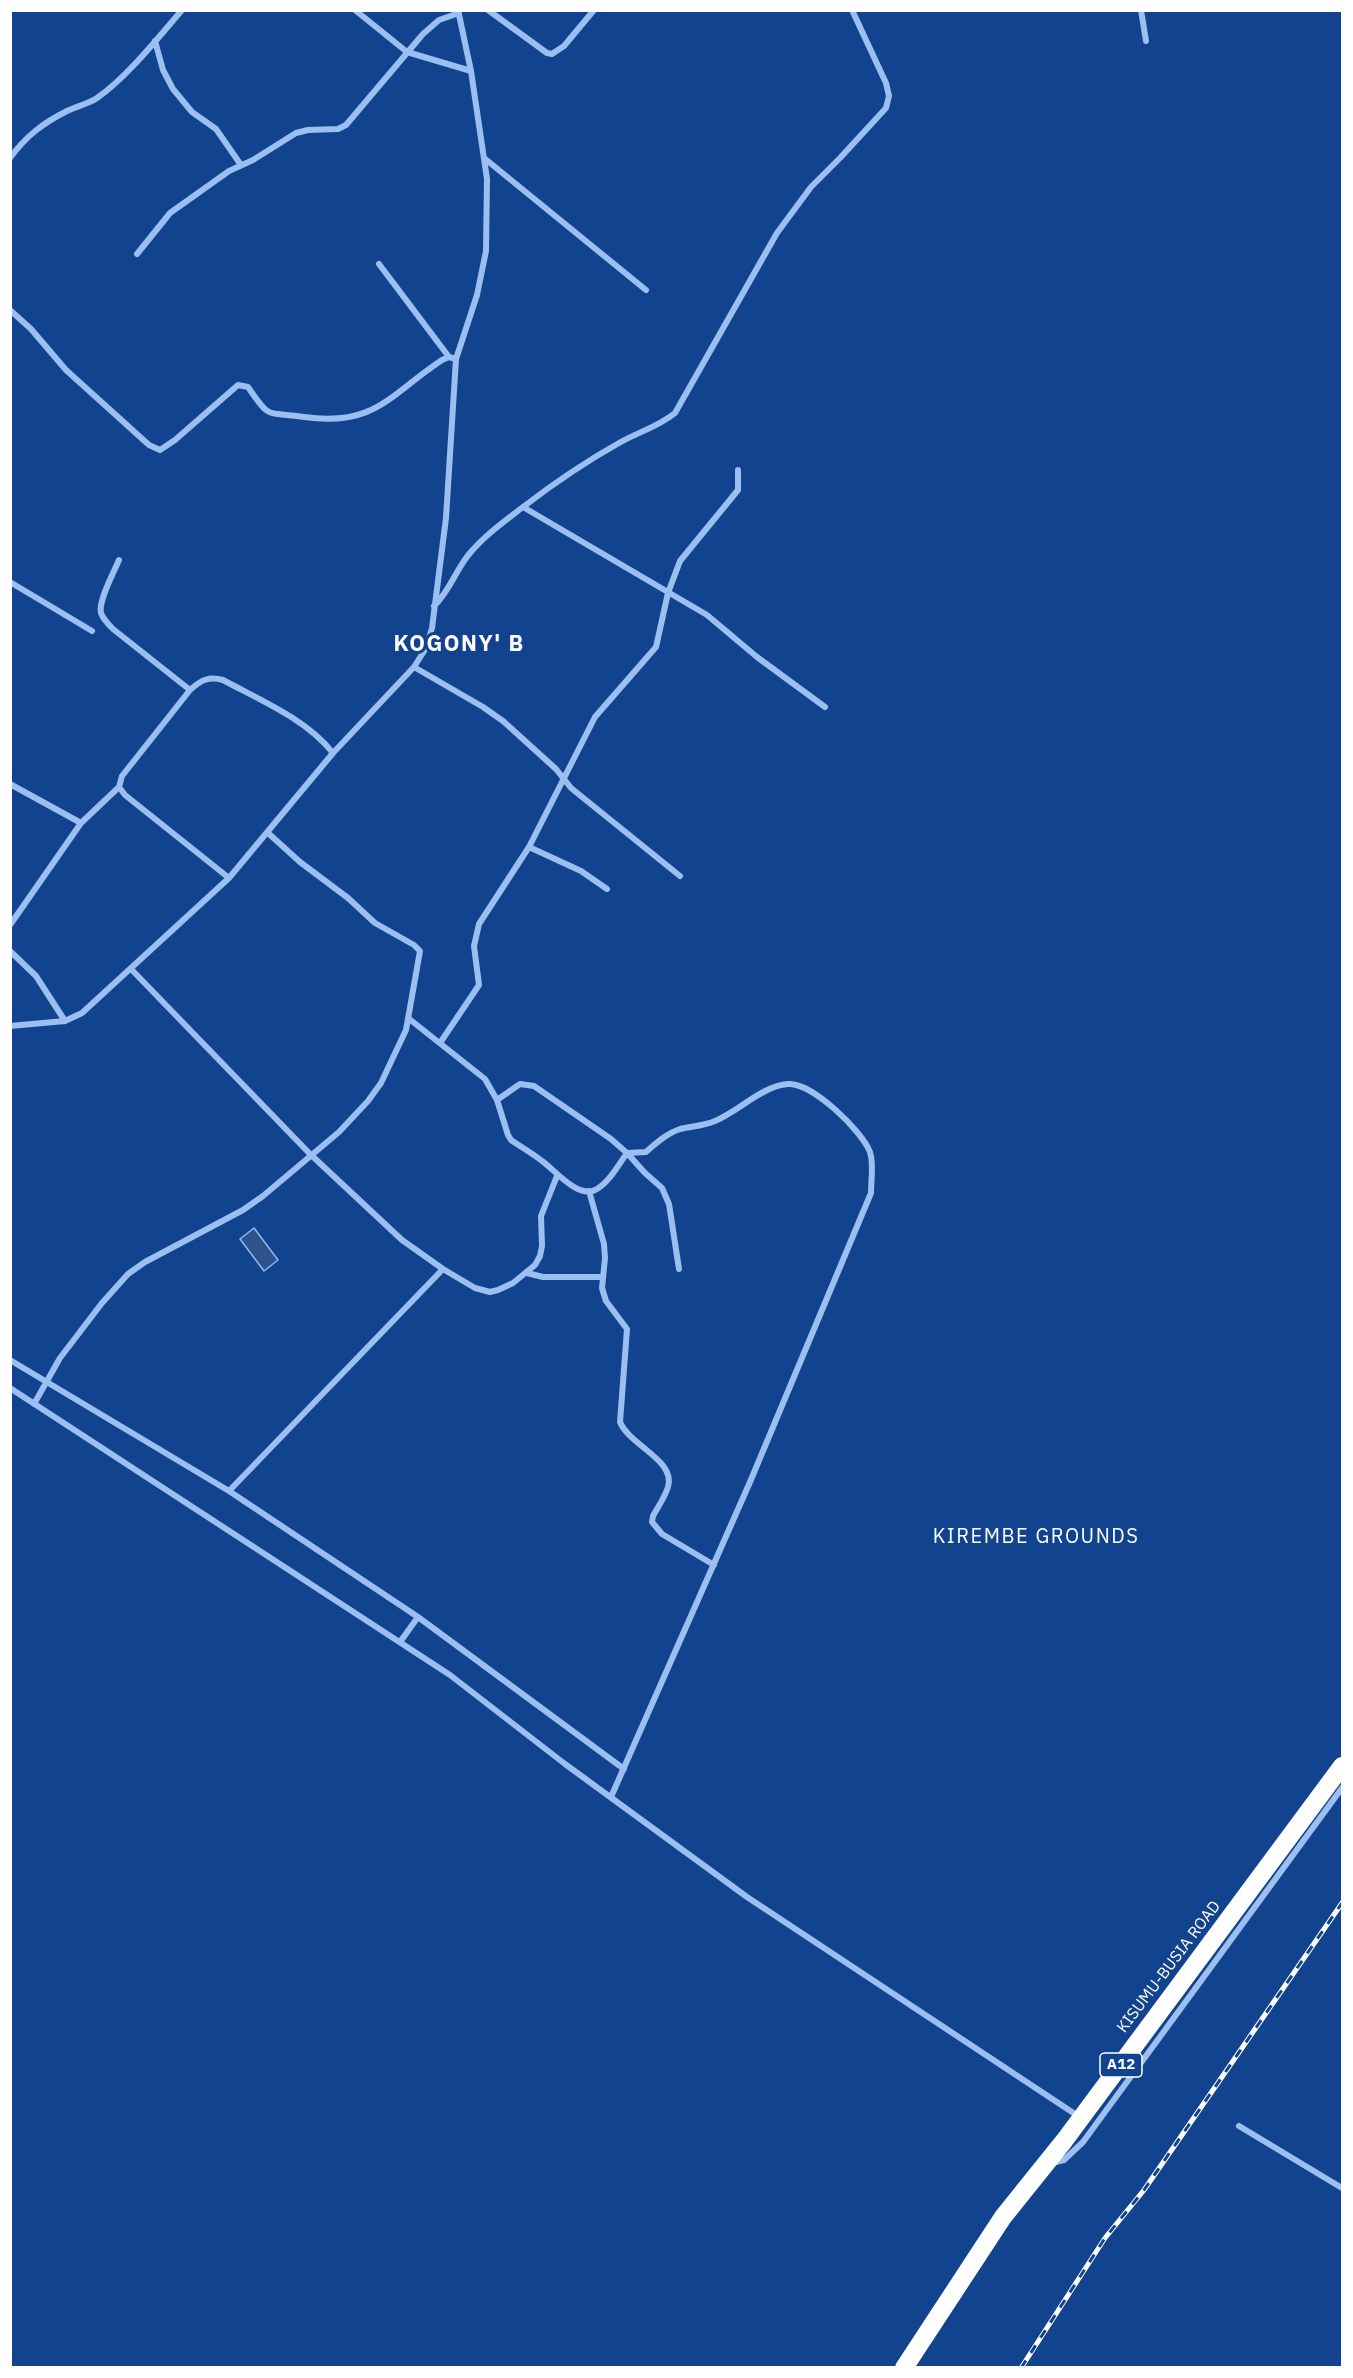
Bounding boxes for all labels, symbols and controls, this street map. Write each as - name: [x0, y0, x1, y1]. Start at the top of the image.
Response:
- district label: KOGONY' B: [393, 632, 525, 658]
- district label: KIREMBE GROUNDS: [933, 1525, 1139, 1549]
- street label: KISUMU-BUSIA ROAD: [1113, 1897, 1225, 2037]
- road number: A12: [1100, 2053, 1142, 2077]

